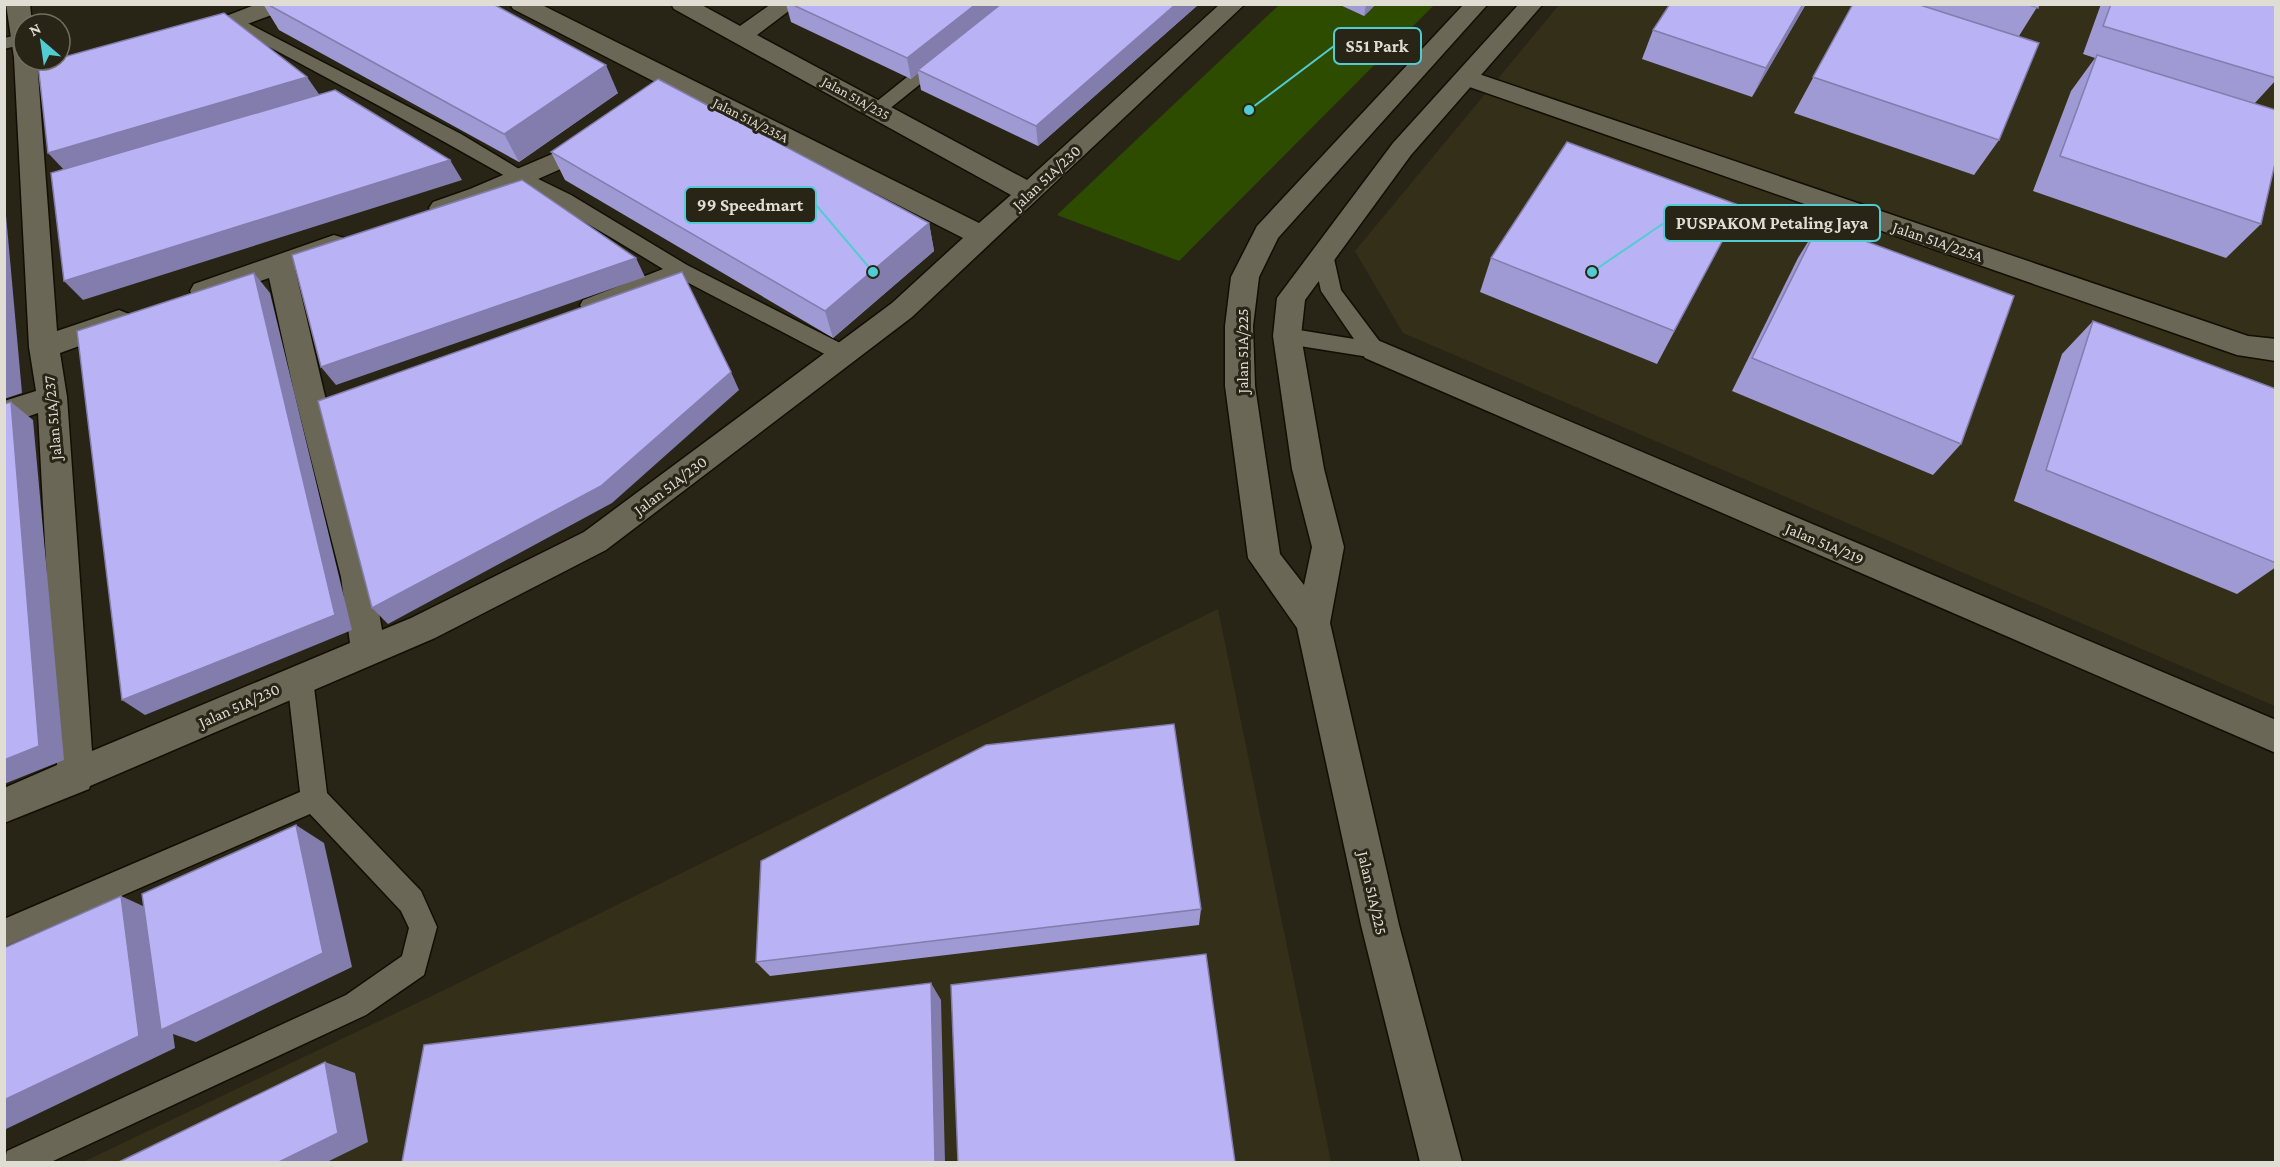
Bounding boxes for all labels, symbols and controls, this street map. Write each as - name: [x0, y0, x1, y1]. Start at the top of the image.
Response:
- north arrow: [12, 12, 72, 72]
- text: N: [26, 19, 44, 39]
- callout: S51 Park: [1334, 28, 1421, 64]
- text: S51 Park: [1345, 36, 1409, 56]
- street label: Jalan 51A/235: [818, 72, 892, 123]
- street label: Jalan 51A/235A: [709, 93, 791, 146]
- street label: Jalan 51A/230: [1007, 142, 1085, 215]
- callout: 99 Speedmart: [685, 187, 816, 223]
- text: 99 Speedmart: [697, 195, 804, 215]
- callout: PUSPAKOM Petaling Jaya: [1664, 205, 1880, 241]
- text: PUSPAKOM Petaling Jaya: [1676, 213, 1868, 233]
- street label: Jalan 51A/225A: [1888, 217, 1986, 266]
- street label: Jalan 51A/225: [1234, 308, 1252, 396]
- street label: Jalan 51A/237: [40, 374, 66, 463]
- street label: Jalan 51A/230: [629, 453, 711, 520]
- street label: Jalan 51A/219: [1781, 519, 1867, 569]
- street label: Jalan 51A/230: [194, 680, 283, 733]
- street label: Jalan 51A/225: [1353, 848, 1390, 937]

